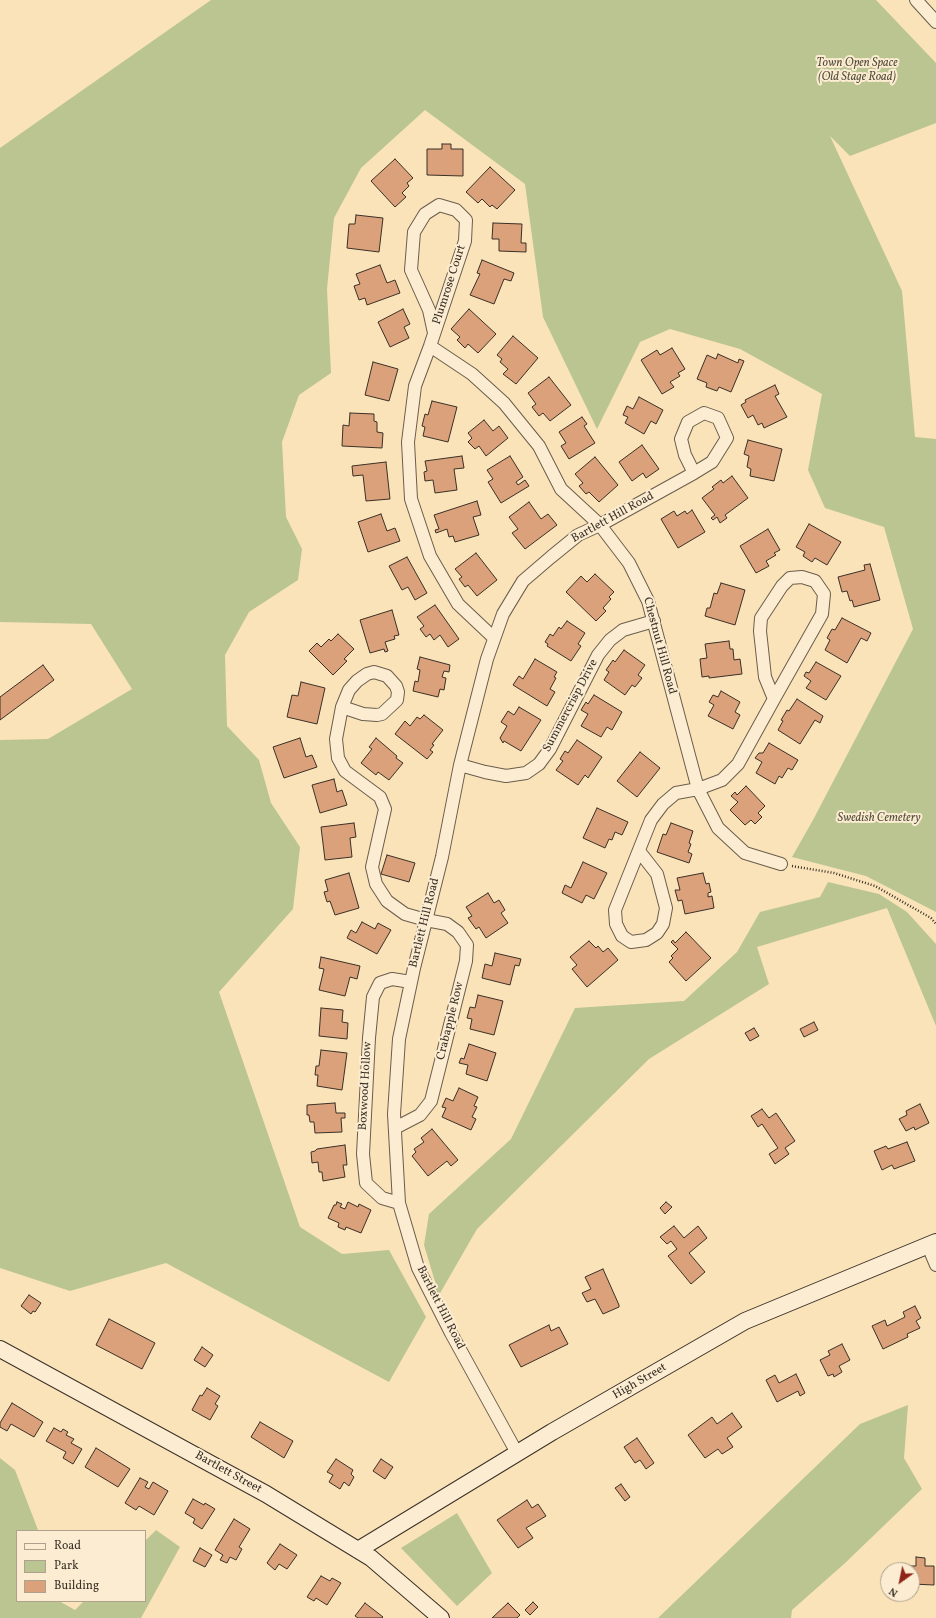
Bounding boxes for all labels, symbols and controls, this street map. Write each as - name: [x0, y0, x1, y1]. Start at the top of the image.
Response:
- park label: Town Open Space (Old Stage Road): [816, 57, 898, 85]
- street label: Plumrose Court: [430, 243, 470, 327]
- street label: Bartlett Hill Road: [569, 489, 657, 547]
- street label: Chestnut Hill Road: [639, 596, 679, 696]
- street label: Summercrisp Drive: [540, 657, 602, 755]
- park label: Swedish Cemetery: [837, 812, 921, 826]
- street label: Bartlett Hill Road: [407, 877, 443, 969]
- street label: Crabapple Row: [434, 980, 468, 1062]
- street label: Boxwood Hollow: [356, 1041, 376, 1131]
- street label: Bartlett Hill Road: [413, 1264, 467, 1352]
- street label: High Street: [611, 1361, 669, 1403]
- street label: Bartlett Street: [192, 1449, 264, 1497]
- legend: [16, 1530, 146, 1602]
- text: Road: [54, 1538, 81, 1554]
- text: Park: [54, 1558, 79, 1574]
- north arrow: [880, 1562, 920, 1602]
- text: Building: [54, 1578, 99, 1594]
- text: N: [886, 1583, 901, 1600]

